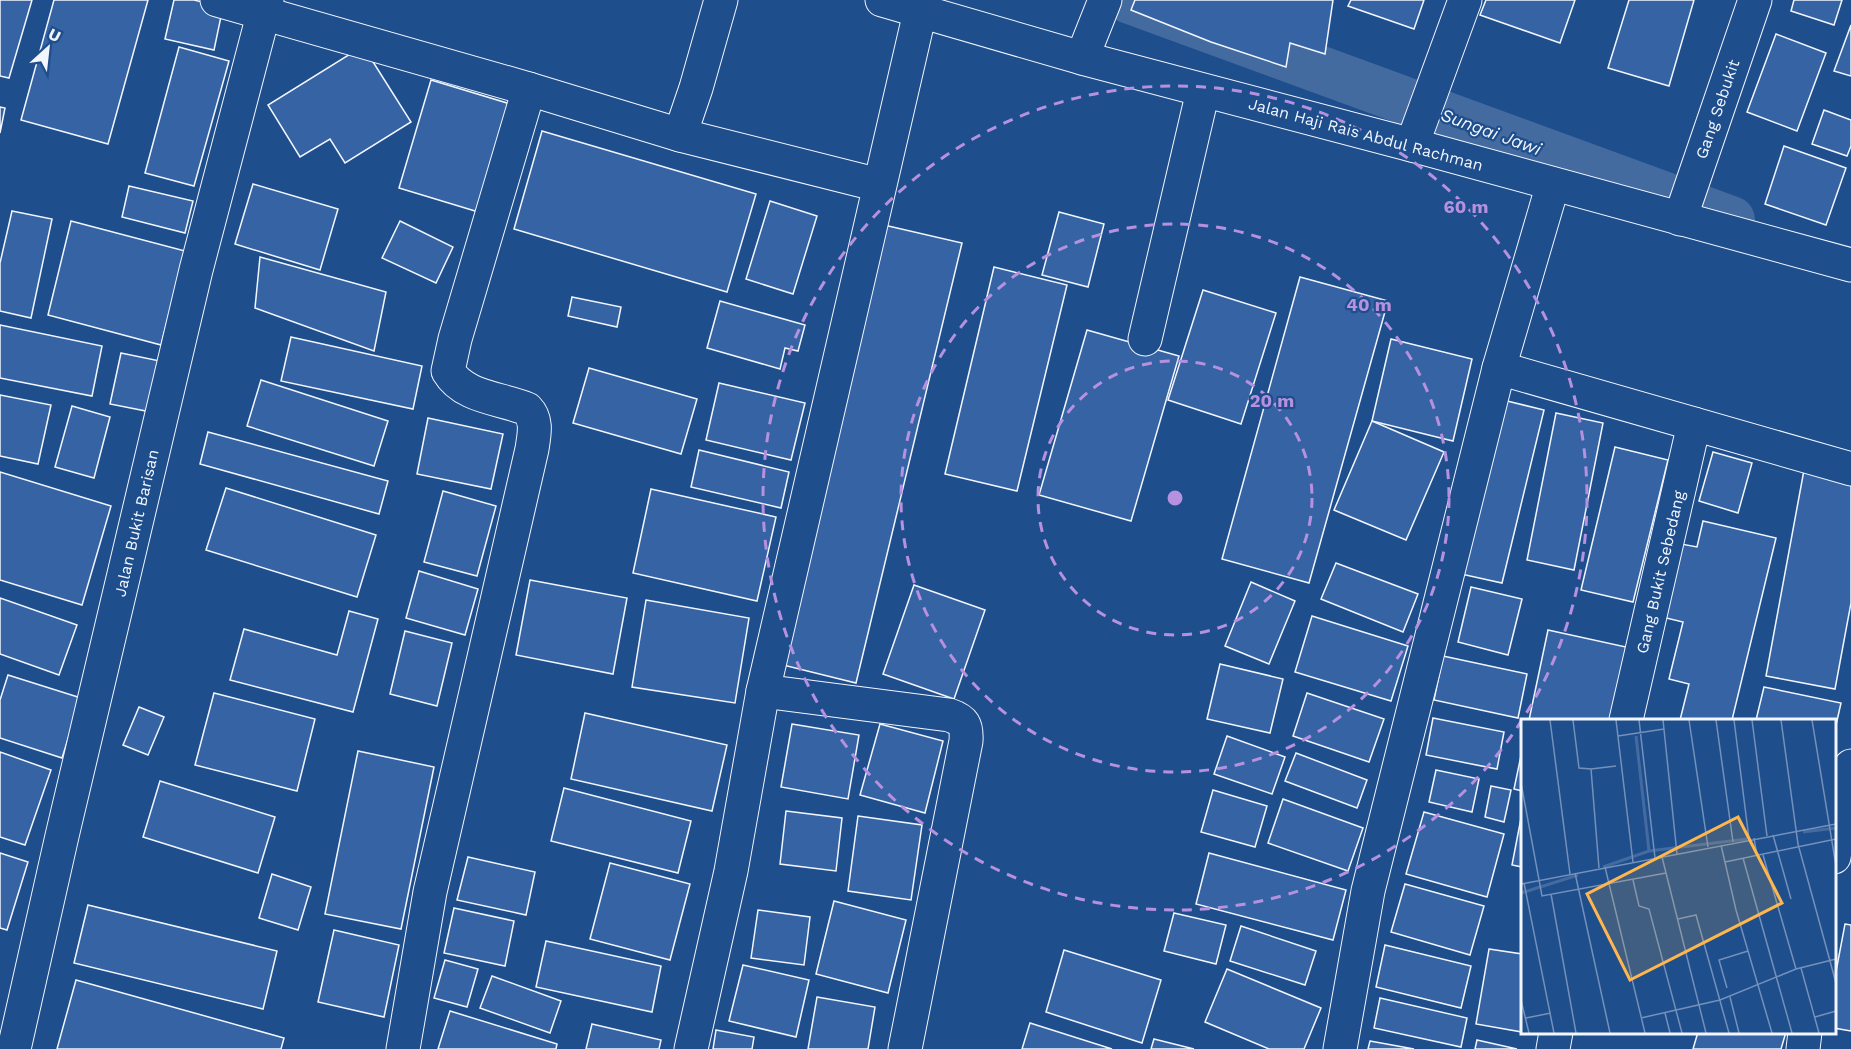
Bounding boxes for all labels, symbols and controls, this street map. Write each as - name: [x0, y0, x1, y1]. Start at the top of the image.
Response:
- north arrow: [18, 18, 78, 78]
- text: U: [45, 24, 64, 46]
- street label: Gang Sebukit: [1692, 57, 1743, 161]
- street label: Jalan Haji Rais Abdul Rachman: [1246, 94, 1485, 175]
- water label: Sungai Jawi: [1438, 104, 1545, 160]
- text: 60 m: [1444, 196, 1488, 217]
- text: 40 m: [1346, 294, 1392, 315]
- text: 20 m: [1250, 390, 1294, 411]
- street label: Jalan Bukit Barisan: [110, 448, 163, 599]
- centre of rings: [1165, 488, 1185, 508]
- street label: Gang Bukit Sebedang: [1632, 488, 1689, 655]
- inset map: [1521, 719, 1836, 1034]

